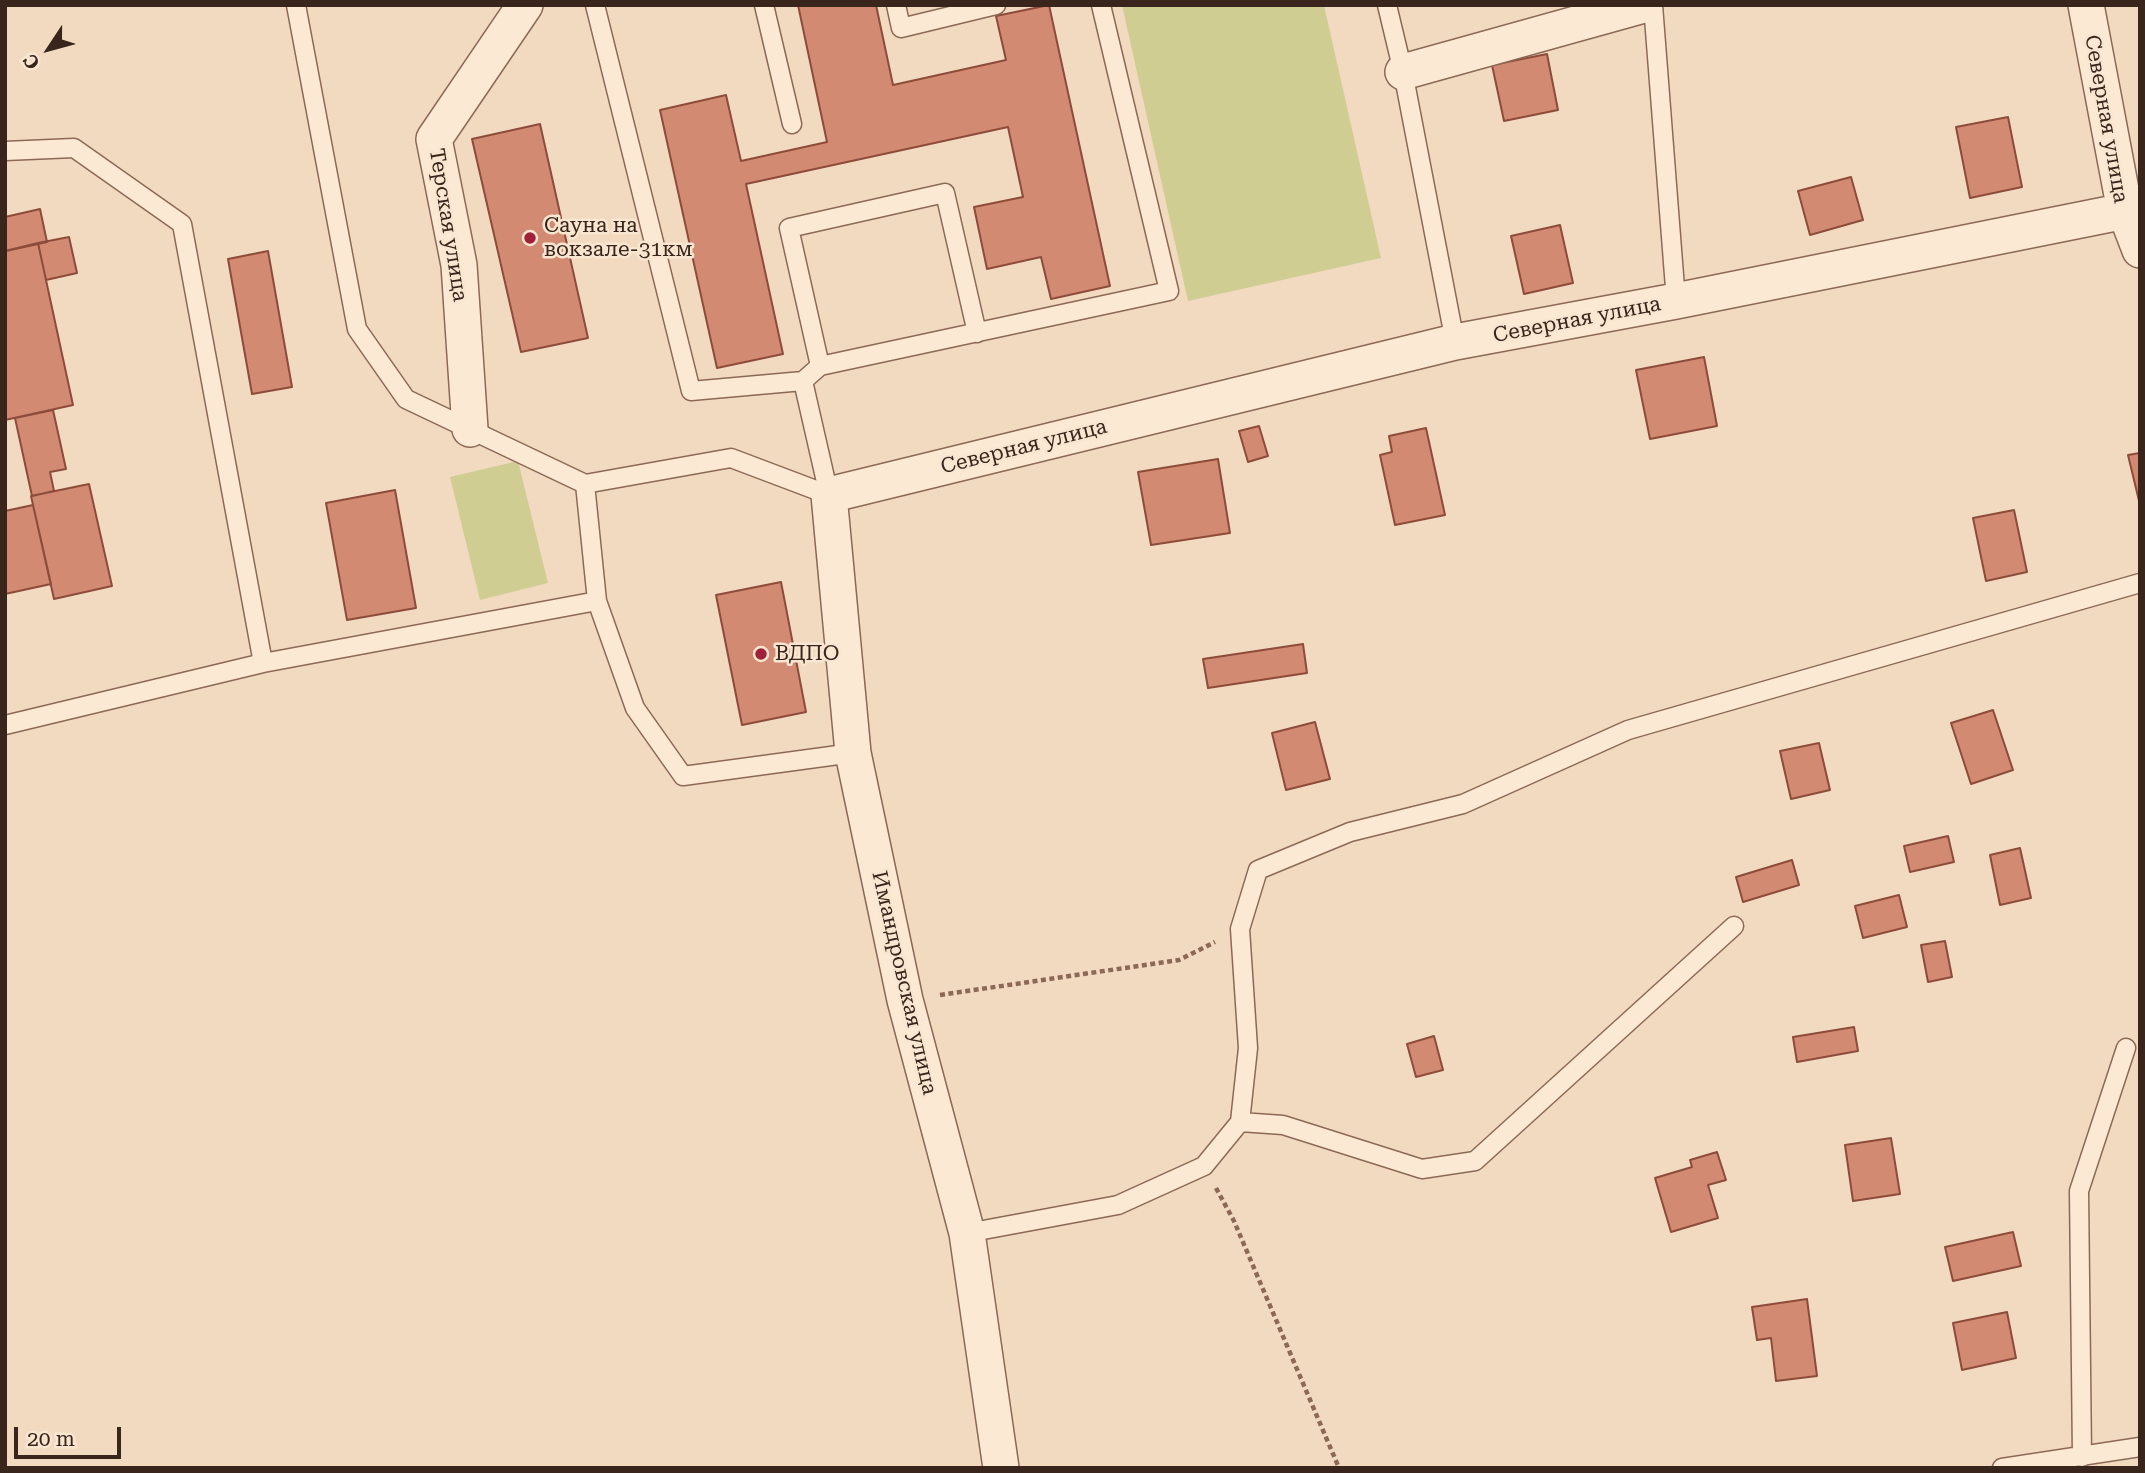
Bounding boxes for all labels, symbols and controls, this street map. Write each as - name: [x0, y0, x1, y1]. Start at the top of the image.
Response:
- north arrow: [14, 14, 84, 84]
- street label: Северная улица: [2079, 33, 2133, 205]
- text: С: [18, 49, 45, 74]
- street label: Терская улица: [423, 146, 473, 304]
- place label: Сауна на вокзале-31км: [544, 213, 693, 263]
- marker: Сауна на вокзале-31км: [522, 230, 538, 246]
- street label: Северная улица: [1491, 291, 1663, 349]
- street label: Северная улица: [938, 414, 1110, 480]
- place label: ВДПО: [775, 641, 839, 667]
- marker: ВДПО: [753, 646, 769, 662]
- street label: Имандровская улица: [866, 869, 942, 1097]
- scale bar: [18, 1414, 124, 1458]
- text: 20 m: [27, 1427, 75, 1451]

